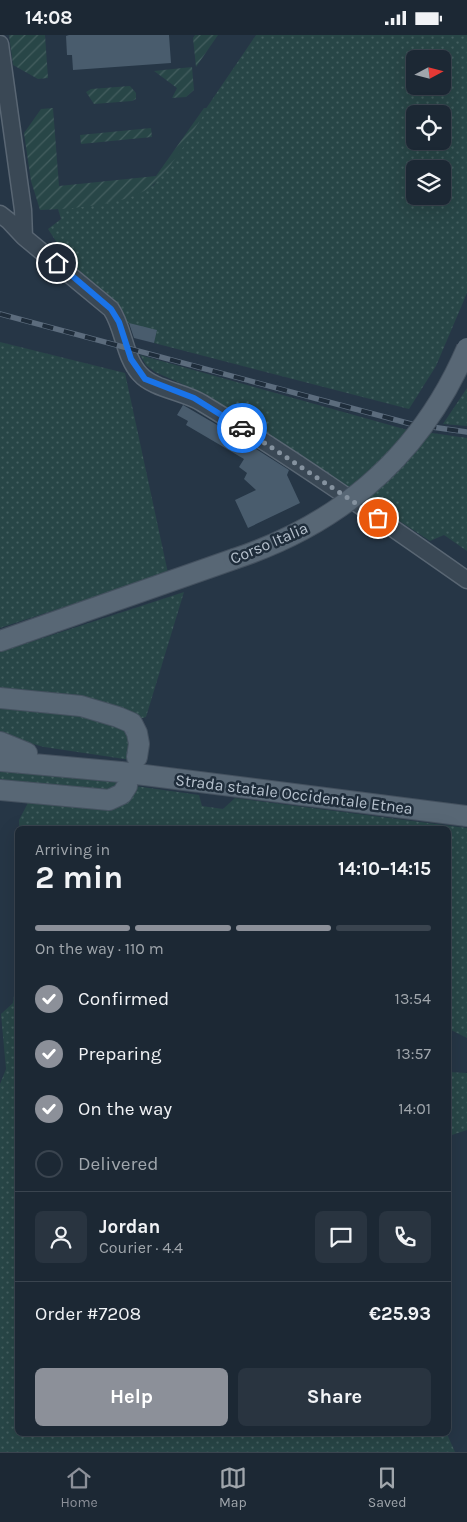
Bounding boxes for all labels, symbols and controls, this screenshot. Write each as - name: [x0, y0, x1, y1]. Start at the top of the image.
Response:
- text: 14:08: [25, 7, 73, 29]
- north arrow: [406, 50, 451, 95]
- map controls: [406, 50, 451, 205]
- button: locate: [406, 105, 451, 150]
- button: layers: [406, 160, 451, 205]
- pin: [36, 242, 78, 284]
- icon: home: [43, 249, 71, 277]
- courier: [217, 403, 267, 453]
- icon: car: [228, 414, 256, 442]
- pin: [357, 497, 399, 539]
- icon: bag: [364, 504, 392, 532]
- street label: Corso Italia: [227, 518, 311, 568]
- street label: Strada statale Occidentale Etnea: [174, 770, 414, 818]
- text: Arriving in: [35, 840, 110, 859]
- text: 14:10–14:15: [338, 858, 431, 880]
- text: 2 min: [35, 859, 123, 896]
- text: On the way · 110 m: [35, 939, 164, 958]
- icon: check: [35, 985, 63, 1013]
- text: Confirmed: [78, 988, 169, 1010]
- text: 13:54: [395, 989, 431, 1008]
- icon: check: [35, 1040, 63, 1068]
- text: Preparing: [78, 1043, 161, 1065]
- text: 13:57: [396, 1044, 431, 1063]
- icon: check: [35, 1095, 63, 1123]
- text: On the way: [78, 1098, 172, 1120]
- text: 14:01: [398, 1099, 431, 1118]
- text: Delivered: [78, 1153, 158, 1175]
- button: person: [35, 1211, 87, 1263]
- button: chat: [315, 1211, 367, 1263]
- button: phone: [379, 1211, 431, 1263]
- text: Jordan: [99, 1216, 160, 1238]
- text: Courier · 4.4: [99, 1238, 183, 1257]
- text: Order #7208: [35, 1303, 141, 1325]
- text: €25.93: [369, 1303, 431, 1325]
- button: Help: [35, 1368, 228, 1426]
- button: Share: [238, 1368, 431, 1426]
- tab: Home: [61, 1464, 98, 1511]
- tab: Map: [219, 1464, 247, 1511]
- tab: Saved: [368, 1464, 407, 1511]

